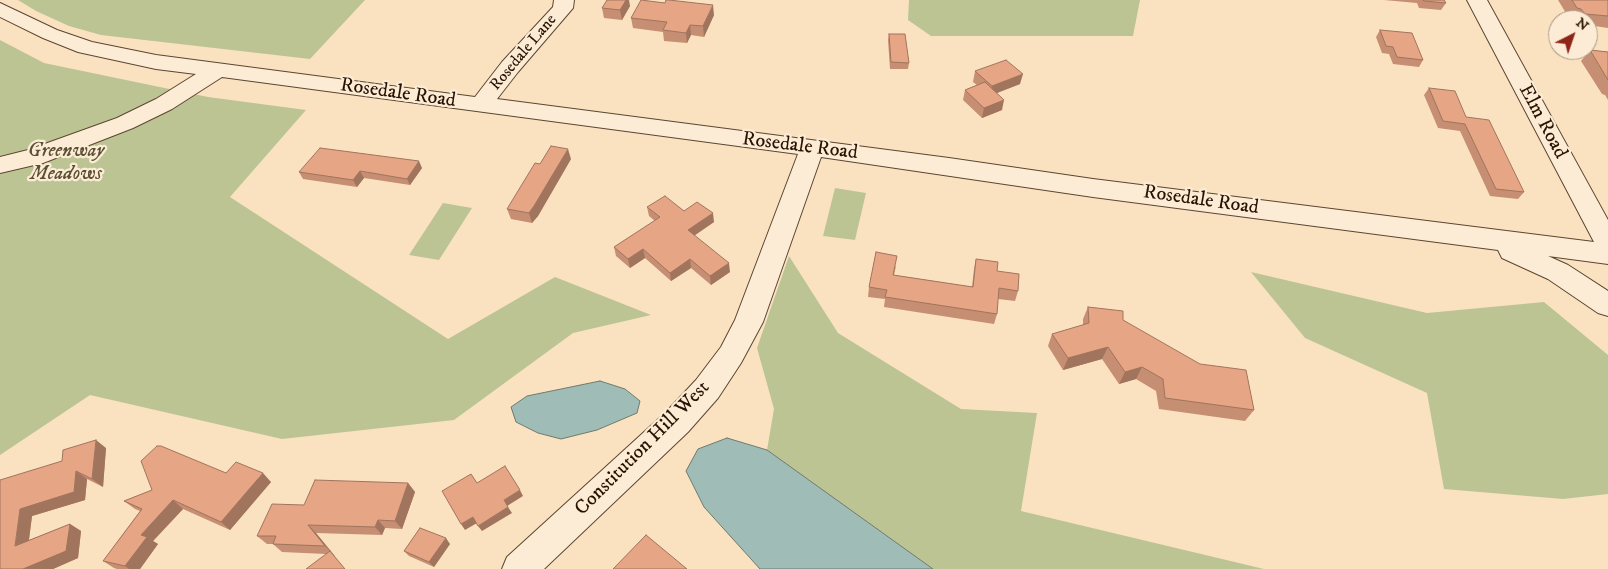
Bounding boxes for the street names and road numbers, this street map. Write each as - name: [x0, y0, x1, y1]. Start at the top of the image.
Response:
- street label: Rosedale Lane: [487, 11, 561, 95]
- street label: Rosedale Road: [339, 74, 457, 114]
- street label: Elm Road: [1512, 81, 1572, 163]
- street label: Rosedale Road: [741, 128, 859, 166]
- street label: Rosedale Road: [1142, 181, 1260, 221]
- street label: Constitution Hill West: [571, 377, 715, 521]

